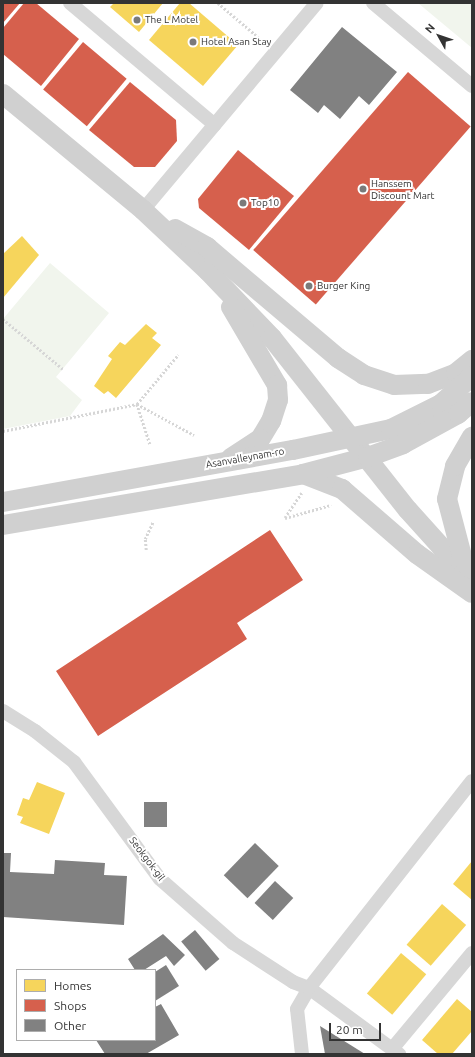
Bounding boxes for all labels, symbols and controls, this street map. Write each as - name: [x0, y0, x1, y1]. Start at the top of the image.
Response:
- place label: The L Motel: [145, 14, 198, 26]
- marker: The L Motel: [132, 15, 142, 25]
- north arrow: [419, 16, 459, 56]
- text: N: [423, 21, 437, 35]
- place label: Hotel Asan Stay: [201, 36, 271, 48]
- marker: Hotel Asan Stay: [188, 37, 198, 47]
- place label: Hanssem Discount Mart: [371, 177, 434, 200]
- marker: Hanssem Discount Mart: [358, 184, 368, 194]
- place label: Top10: [251, 197, 279, 209]
- marker: Top10: [238, 198, 248, 208]
- place label: Burger King: [317, 280, 370, 292]
- marker: Burger King: [304, 281, 314, 291]
- street label: Asanvalleynam-ro: [205, 445, 285, 471]
- street label: Seokgok-gil: [127, 835, 167, 883]
- legend: [16, 969, 156, 1041]
- text: Homes: [54, 979, 92, 992]
- text: Shops: [54, 999, 86, 1012]
- scale bar: [331, 1015, 383, 1041]
- text: Other: [54, 1019, 86, 1032]
- text: 20 m: [336, 1023, 363, 1036]

